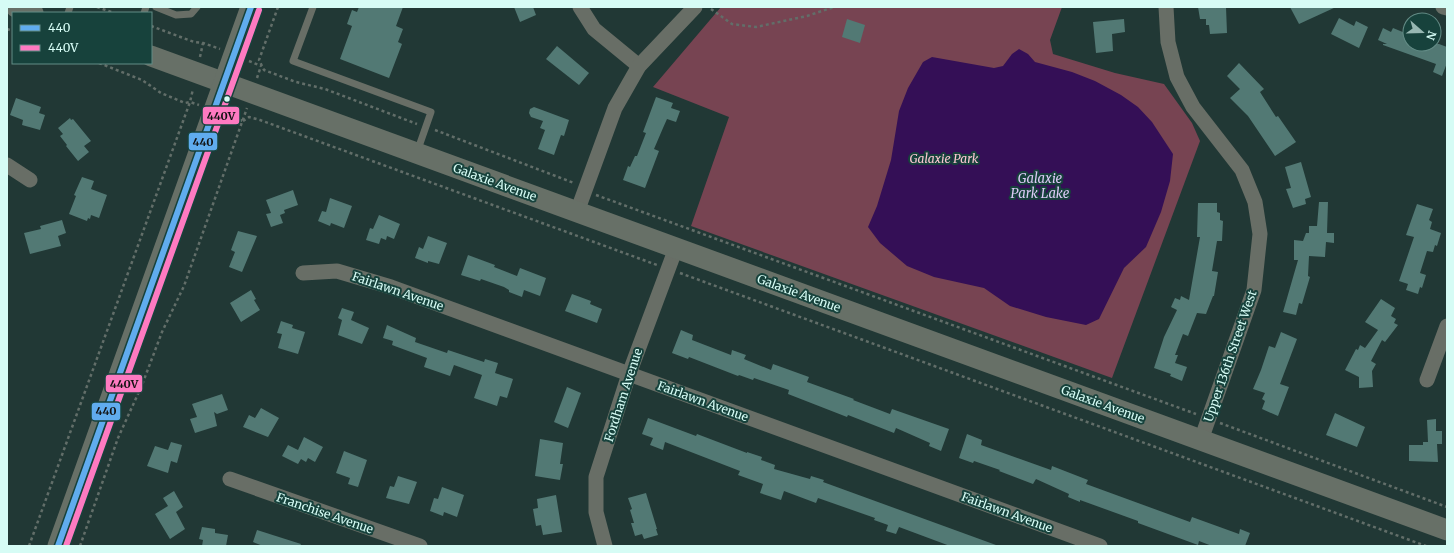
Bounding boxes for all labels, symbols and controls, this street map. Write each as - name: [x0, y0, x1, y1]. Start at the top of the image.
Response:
- legend: [12, 12, 152, 64]
- north arrow: [1402, 12, 1442, 52]
- text: 440: [48, 20, 71, 35]
- text: N: [1423, 29, 1439, 42]
- text: 440V: [48, 40, 79, 55]
- unlabelled marker: [222, 94, 232, 104]
- line badge: 440V: [202, 106, 240, 125]
- text: 440V: [207, 109, 236, 123]
- line badge: 440: [188, 132, 218, 151]
- text: 440: [192, 135, 214, 149]
- park label: Galaxie Park: [910, 151, 979, 166]
- street label: Galaxie Avenue: [451, 160, 539, 204]
- water label: Galaxie Park Lake: [1010, 170, 1070, 202]
- street label: Fairlawn Avenue: [350, 268, 446, 314]
- street label: Galaxie Avenue: [755, 271, 843, 315]
- street label: Upper 136th Street West: [1200, 288, 1260, 424]
- street label: Fordham Avenue: [601, 346, 645, 444]
- line badge: 440V: [105, 374, 143, 393]
- text: 440V: [110, 377, 139, 391]
- street label: Fairlawn Avenue: [656, 378, 750, 424]
- street label: Galaxie Avenue: [1059, 382, 1147, 426]
- line badge: 440: [91, 402, 121, 421]
- text: 440: [95, 404, 117, 418]
- street label: Franchise Avenue: [275, 489, 375, 537]
- street label: Fairlawn Avenue: [960, 489, 1054, 535]

